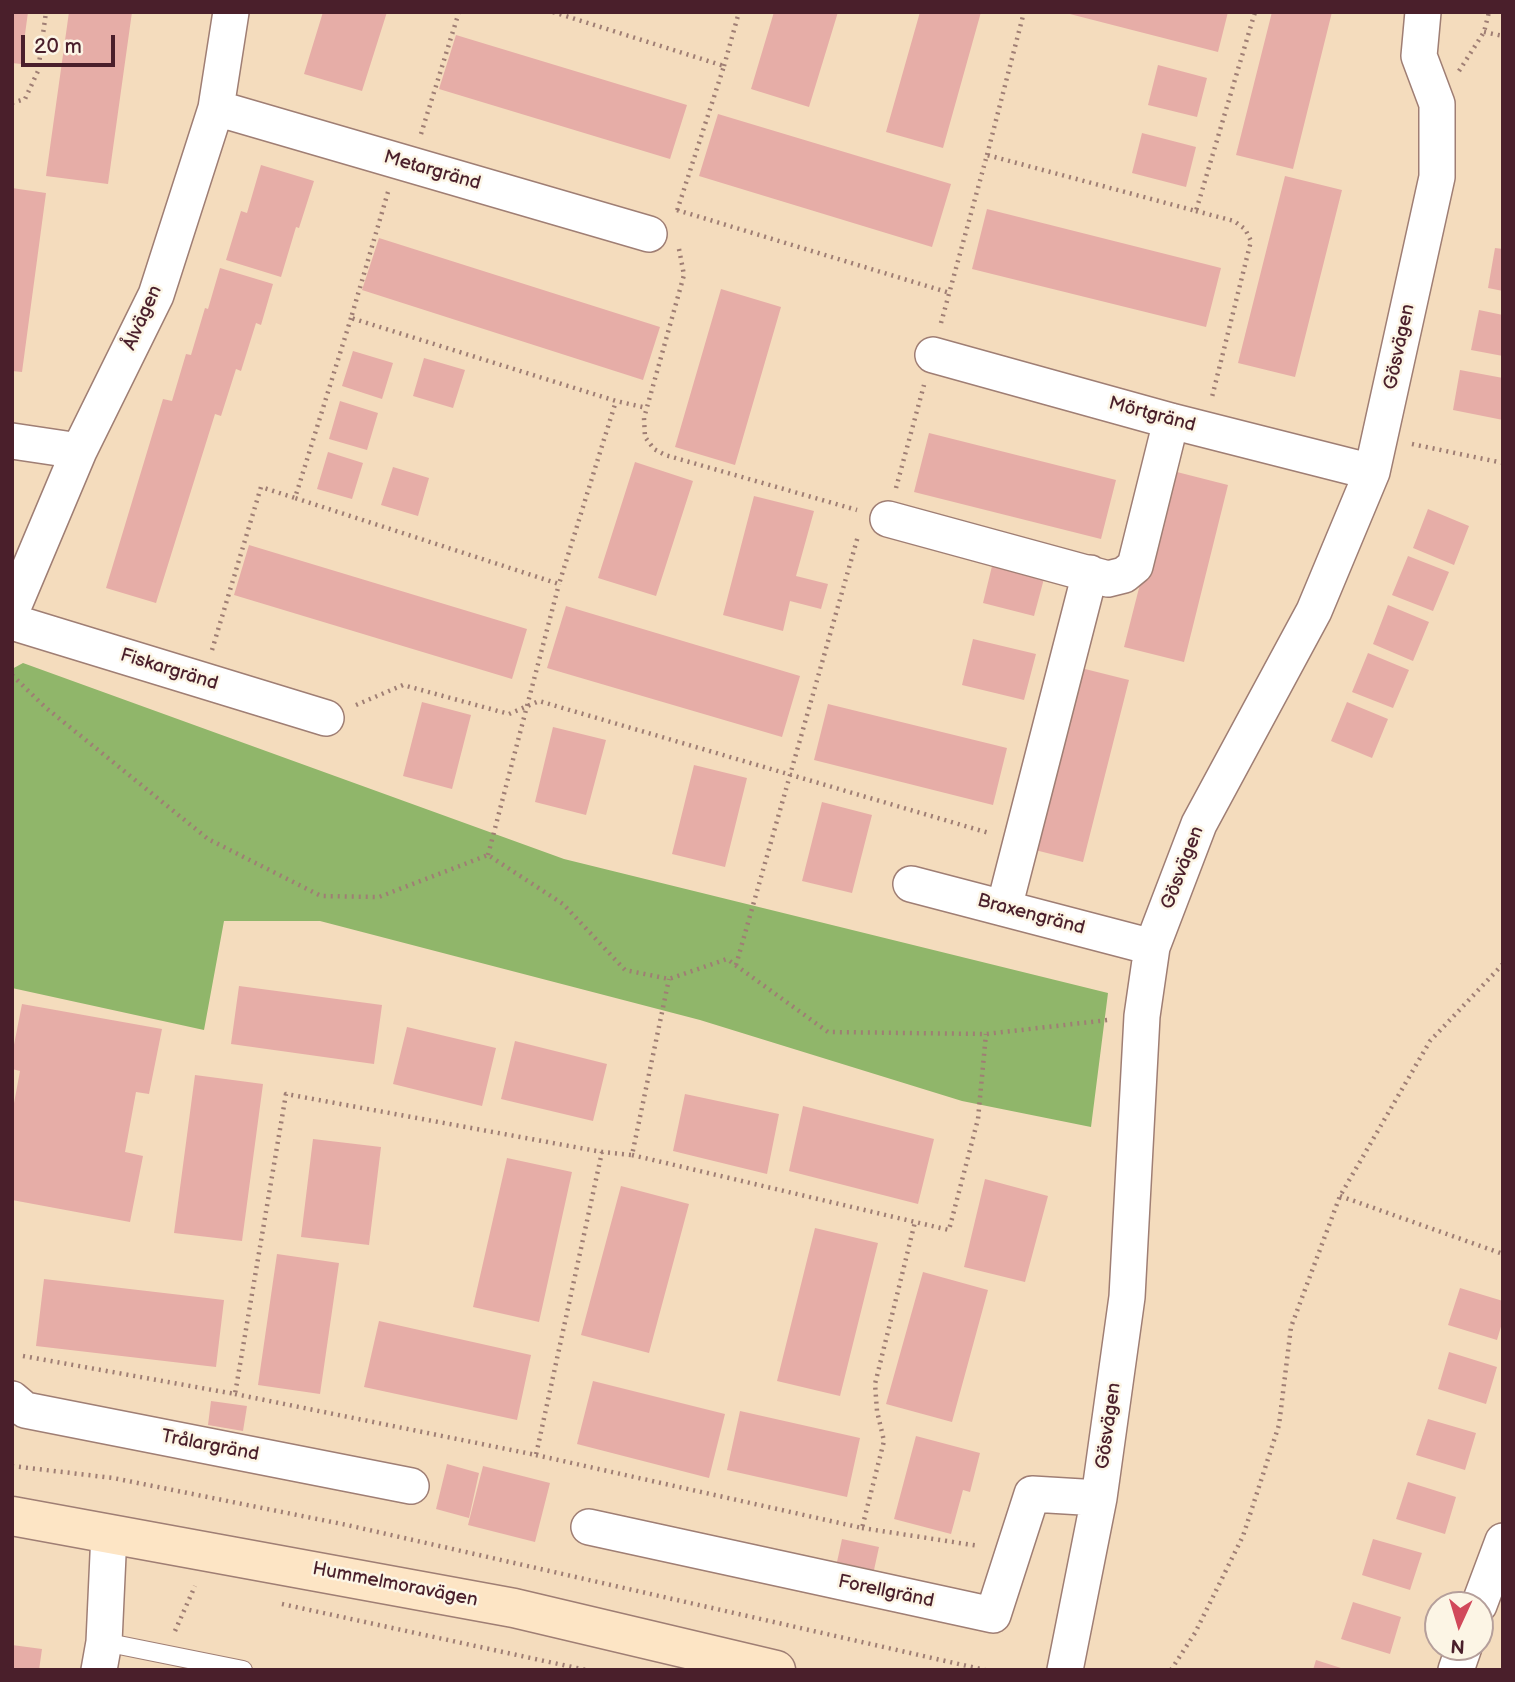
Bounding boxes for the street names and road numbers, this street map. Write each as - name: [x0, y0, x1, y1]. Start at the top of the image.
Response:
- street label: Metargränd: [381, 146, 483, 196]
- street label: Ålvägen: [119, 282, 167, 354]
- street label: Gösvägen: [1380, 302, 1420, 392]
- street label: Mörtgränd: [1106, 392, 1198, 438]
- street label: Fiskargränd: [117, 644, 221, 696]
- street label: Gösvägen: [1157, 823, 1209, 913]
- street label: Braxengränd: [975, 890, 1087, 940]
- street label: Gösvägen: [1092, 1381, 1126, 1471]
- street label: Trålargränd: [159, 1425, 261, 1467]
- street label: Hummelmoravägen: [310, 1558, 480, 1612]
- street label: Forellgränd: [836, 1571, 936, 1613]

